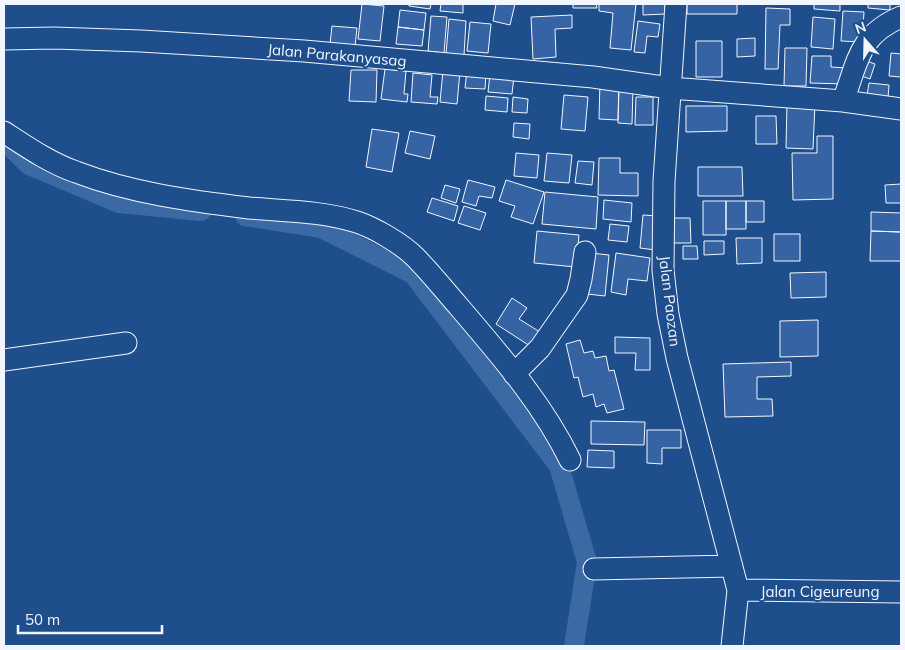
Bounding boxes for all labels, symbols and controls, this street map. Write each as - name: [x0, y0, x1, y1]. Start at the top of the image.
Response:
- north arrow: [840, 15, 890, 65]
- text: N: [853, 18, 869, 38]
- street label: Jalan Parakanyasag: [267, 39, 407, 71]
- street label: Jalan Paozan: [655, 254, 685, 348]
- street label: Jalan Cigeureung: [761, 582, 879, 601]
- scale bar: [18, 602, 161, 634]
- text: 50 m: [25, 610, 60, 629]

